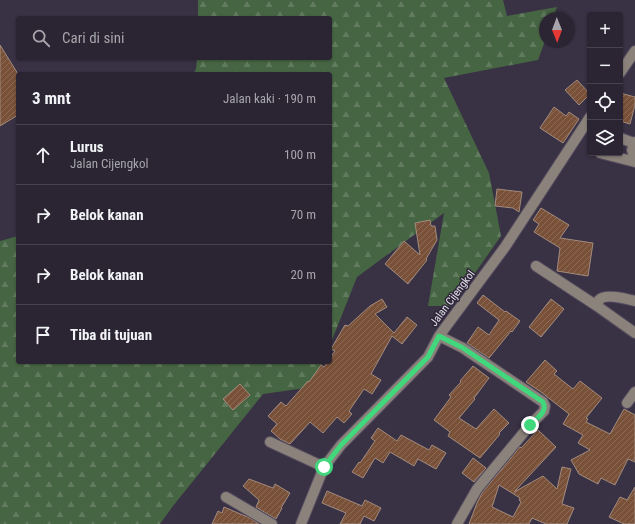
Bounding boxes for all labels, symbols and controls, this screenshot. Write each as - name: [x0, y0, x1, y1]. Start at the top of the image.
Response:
- north arrow: [539, 12, 575, 48]
- map controls: [587, 12, 623, 156]
- button: +: [587, 12, 623, 48]
- search box: [16, 16, 332, 60]
- icon: search: [30, 27, 52, 49]
- text: Cari di sini: [62, 29, 124, 47]
- button: −: [587, 48, 623, 84]
- button: locate: [587, 84, 623, 120]
- text: 3 mnt: [32, 88, 71, 108]
- text: Jalan kaki · 190 m: [223, 91, 316, 106]
- button: layers: [587, 120, 623, 156]
- text: Lurus: [70, 138, 104, 156]
- icon: ahead: [32, 144, 54, 166]
- text: 100 m: [284, 147, 316, 162]
- text: Jalan Cijengkol: [70, 156, 148, 171]
- icon: right: [32, 204, 54, 226]
- text: Belok kanan: [70, 206, 144, 224]
- text: 70 m: [290, 207, 316, 222]
- icon: right: [32, 264, 54, 286]
- text: Belok kanan: [70, 266, 144, 284]
- text: 20 m: [290, 267, 316, 282]
- street label: Jalan Cijengkol: [427, 268, 478, 329]
- icon: arrive: [32, 324, 54, 346]
- text: Tiba di tujuan: [70, 326, 152, 344]
- route end: [521, 416, 539, 434]
- route start: [315, 458, 333, 476]

